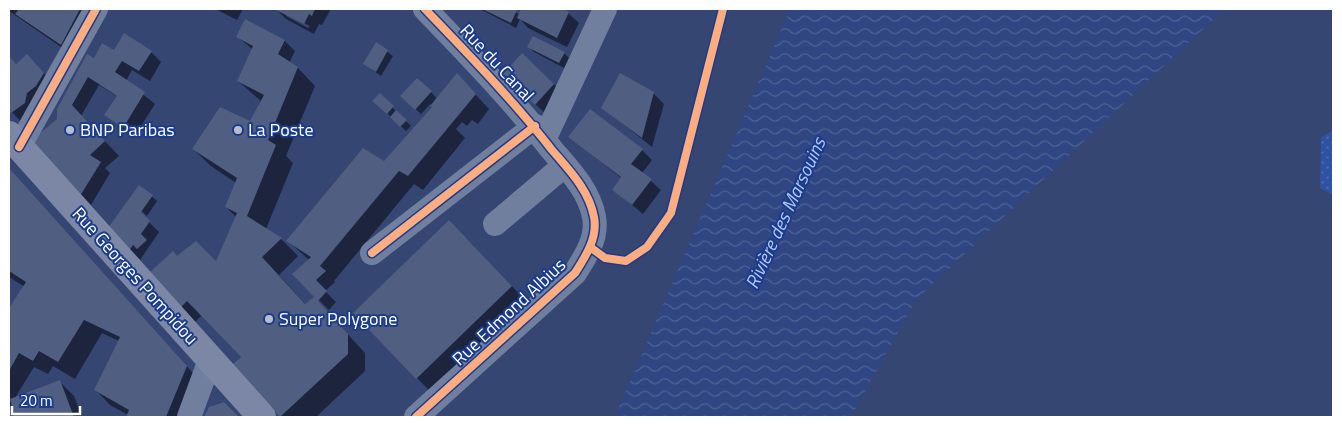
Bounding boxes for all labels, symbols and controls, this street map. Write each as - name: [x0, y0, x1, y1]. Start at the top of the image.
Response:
- street label: Rue du Canal: [454, 17, 541, 108]
- place label: BNP Paribas: [80, 116, 175, 143]
- place label: La Poste: [248, 116, 313, 143]
- marker: BNP Paribas: [64, 124, 76, 136]
- marker: La Poste: [232, 124, 244, 136]
- water label: Rivière des Marsouins: [737, 131, 833, 293]
- street label: Rue Georges Pompidou: [66, 201, 205, 351]
- street label: Rue Edmond Albius: [446, 252, 572, 372]
- place label: Super Polygone: [279, 305, 397, 332]
- marker: Super Polygone: [263, 313, 275, 325]
- scale bar: [12, 384, 80, 416]
- text: 20 m: [20, 389, 53, 412]

